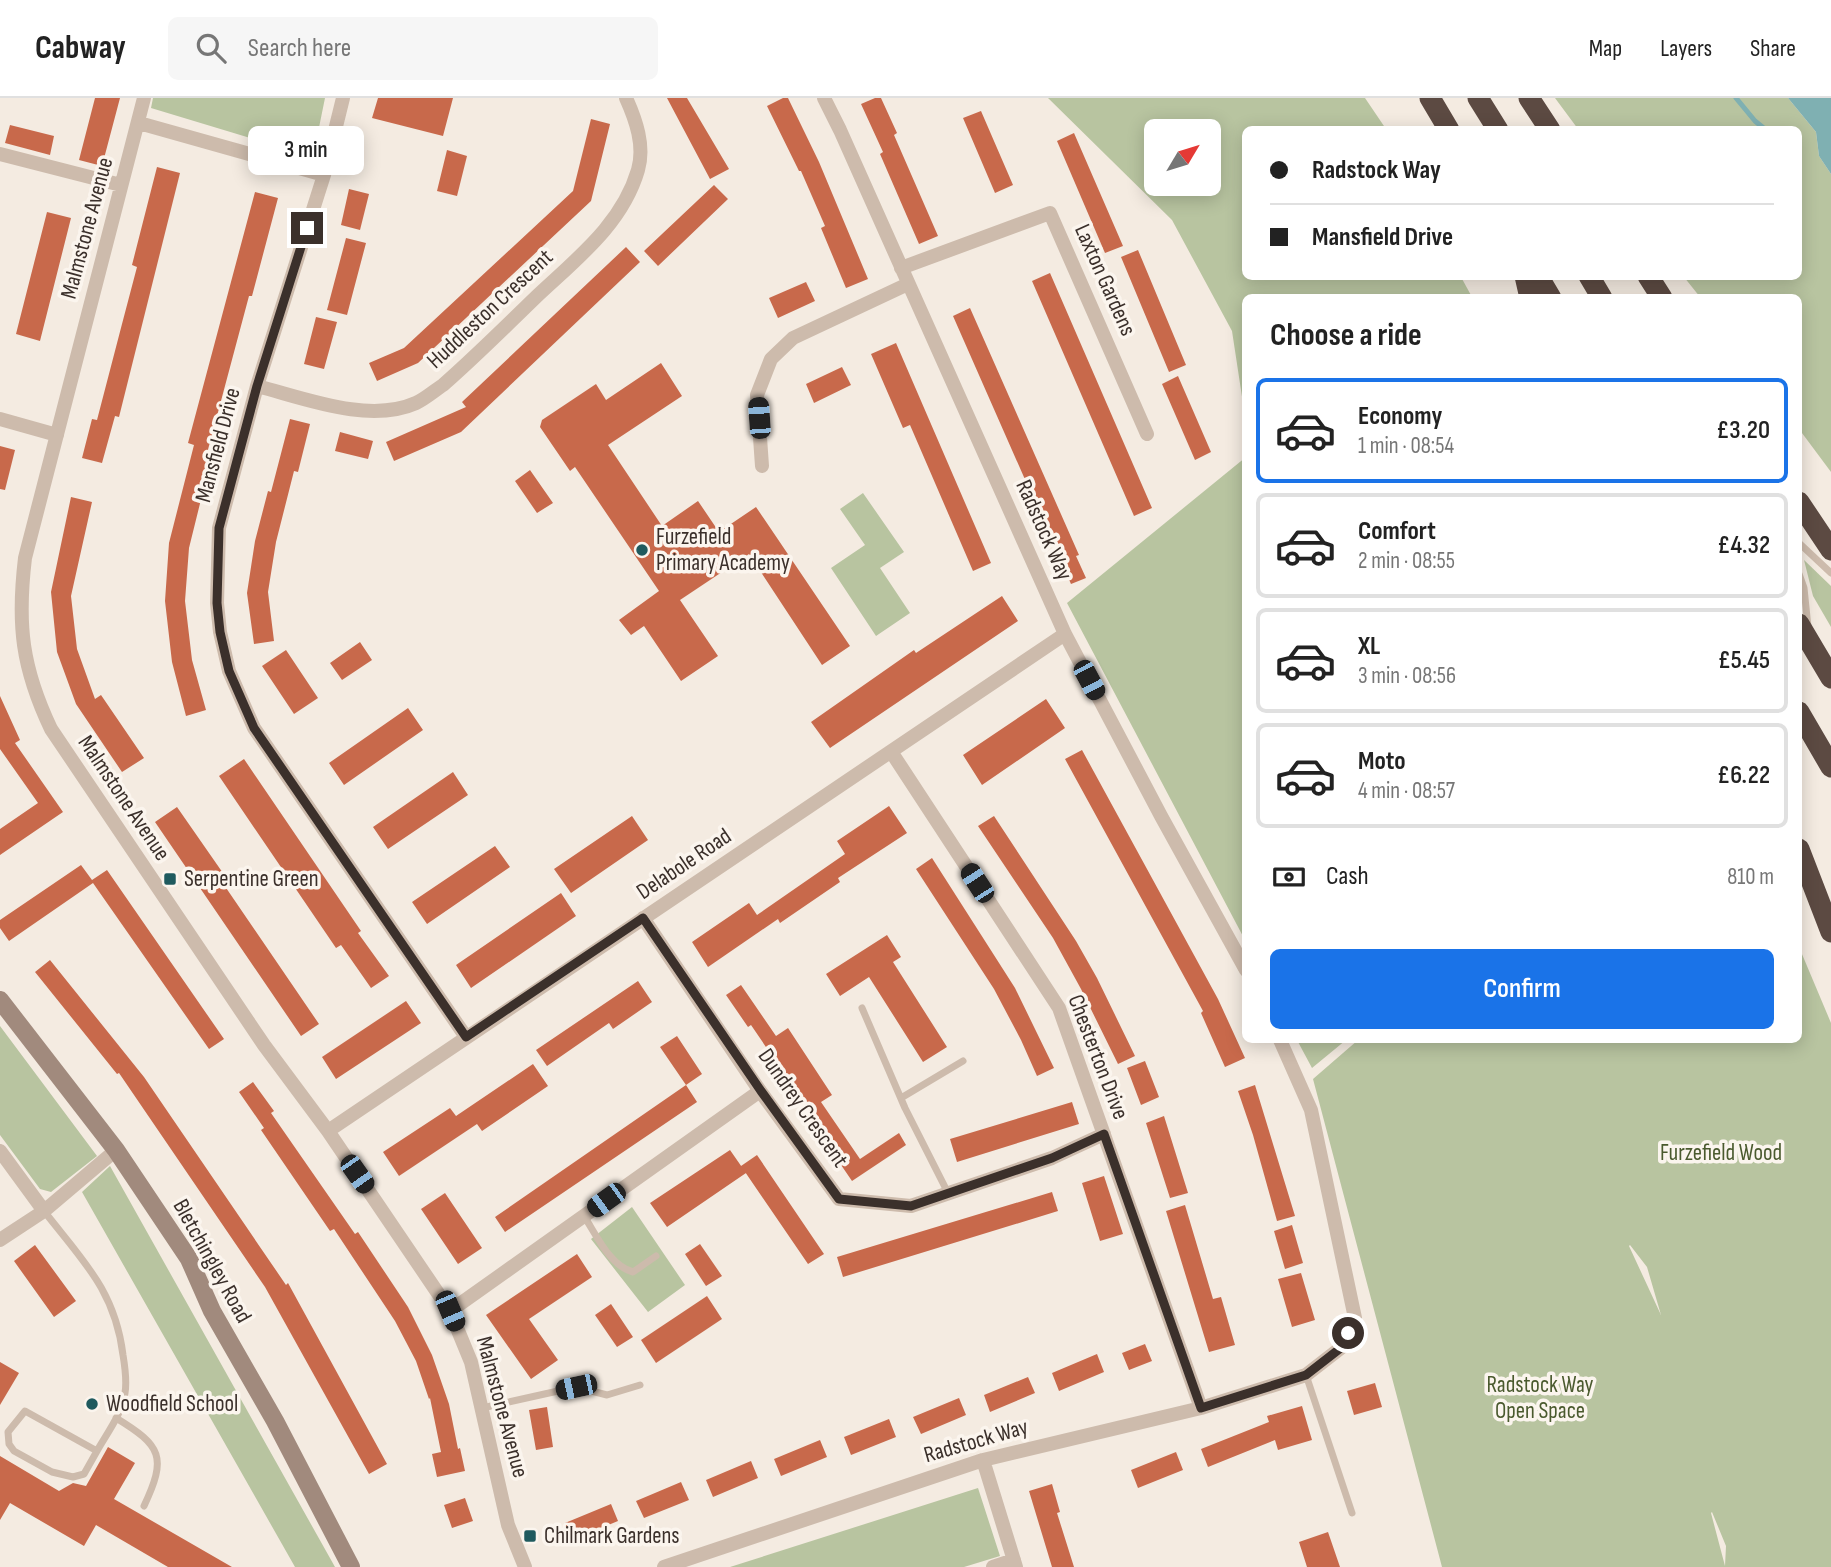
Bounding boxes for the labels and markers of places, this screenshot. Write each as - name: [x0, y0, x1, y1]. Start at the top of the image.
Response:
- place label: Furzefield Primary Academy: [656, 523, 790, 577]
- marker: Furzefield Primary Academy: [634, 542, 650, 558]
- place label: Serpentine Green: [184, 865, 319, 893]
- marker: Serpentine Green: [162, 871, 178, 887]
- place label: Woodfield School: [106, 1390, 238, 1418]
- marker: Woodfield School: [84, 1396, 100, 1412]
- place label: Chilmark Gardens: [544, 1522, 680, 1550]
- marker: Chilmark Gardens: [522, 1528, 538, 1544]

